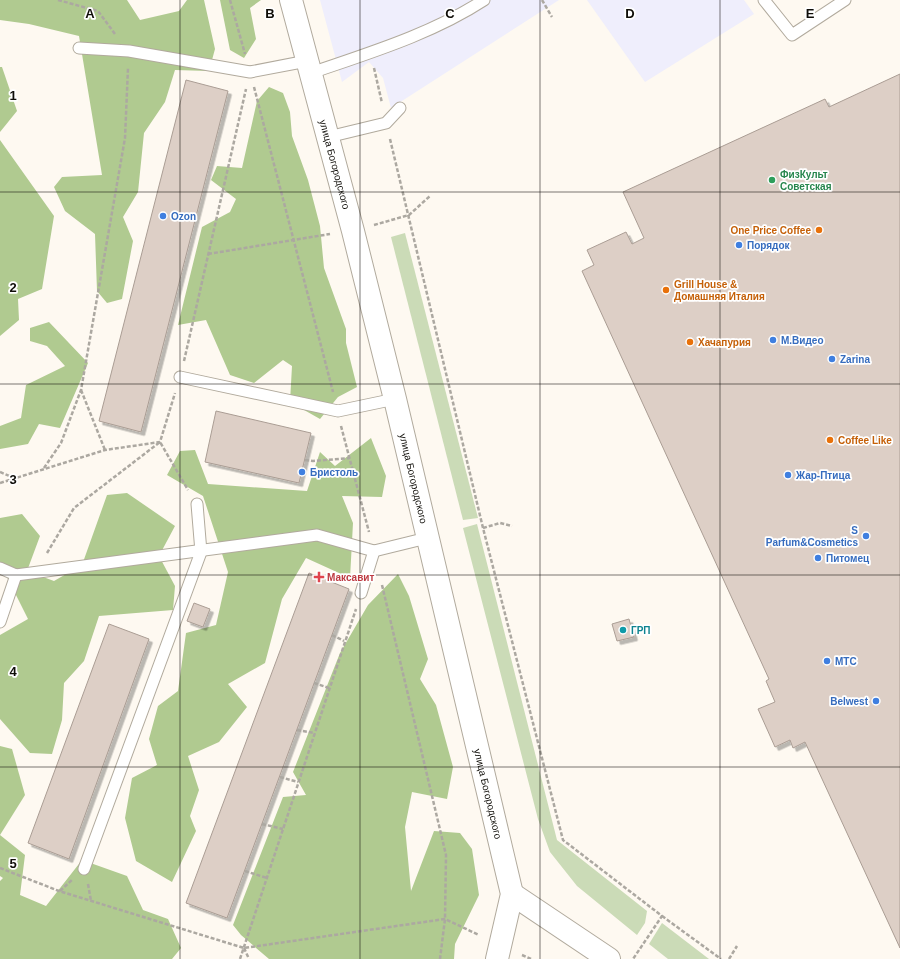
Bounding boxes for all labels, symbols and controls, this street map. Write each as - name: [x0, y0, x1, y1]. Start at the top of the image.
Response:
- text: A: [85, 6, 95, 21]
- text: B: [265, 6, 275, 21]
- text: C: [445, 6, 455, 21]
- text: D: [625, 6, 635, 21]
- text: E: [806, 6, 815, 21]
- text: 1: [9, 88, 17, 103]
- street label: улица Богородского: [318, 118, 352, 211]
- place label: ФизКульт Советская: [780, 169, 832, 192]
- marker: ФизКульт Советская: [767, 175, 777, 185]
- marker: Ozon: [158, 211, 168, 221]
- place label: Ozon: [171, 211, 196, 222]
- place label: One Price Coffee: [730, 225, 811, 236]
- marker: One Price Coffee: [814, 225, 824, 235]
- marker: Порядок: [734, 240, 744, 250]
- place label: Порядок: [747, 240, 791, 251]
- place label: Grill House & Домашняя Италия: [674, 279, 765, 302]
- text: 2: [9, 280, 17, 295]
- marker: Grill House & Домашняя Италия: [661, 285, 671, 295]
- marker: М.Видео: [768, 335, 778, 345]
- place label: М.Видео: [781, 335, 824, 346]
- marker: Хачапурия: [685, 337, 695, 347]
- place label: Хачапурия: [698, 337, 751, 348]
- marker: Zarina: [827, 354, 837, 364]
- place label: Zarina: [840, 354, 870, 365]
- street label: улица Богородского: [398, 432, 430, 525]
- marker: Coffee Like: [825, 435, 835, 445]
- place label: Coffee Like: [838, 435, 892, 446]
- marker: Бристоль: [297, 467, 307, 477]
- place label: Бристоль: [310, 467, 358, 478]
- marker: Жар-Птица: [783, 470, 793, 480]
- place label: Жар-Птица: [795, 470, 851, 481]
- text: 3: [9, 472, 17, 487]
- place label: S Parfum&Cosmetics: [766, 525, 858, 548]
- marker: S Parfum&Cosmetics: [861, 531, 871, 541]
- marker: Питомец: [813, 553, 823, 563]
- place label: Питомец: [826, 553, 870, 564]
- marker: Максавит: [314, 572, 324, 582]
- place label: Максавит: [327, 572, 374, 583]
- marker: ГРП: [618, 625, 628, 635]
- place label: ГРП: [631, 625, 651, 636]
- marker: МТС: [822, 656, 832, 666]
- place label: МТС: [835, 656, 857, 667]
- text: 4: [9, 664, 17, 679]
- place label: Belwest: [830, 696, 869, 707]
- marker: Belwest: [871, 696, 881, 706]
- street label: улица Богородского: [472, 748, 504, 840]
- text: 5: [9, 856, 17, 871]

